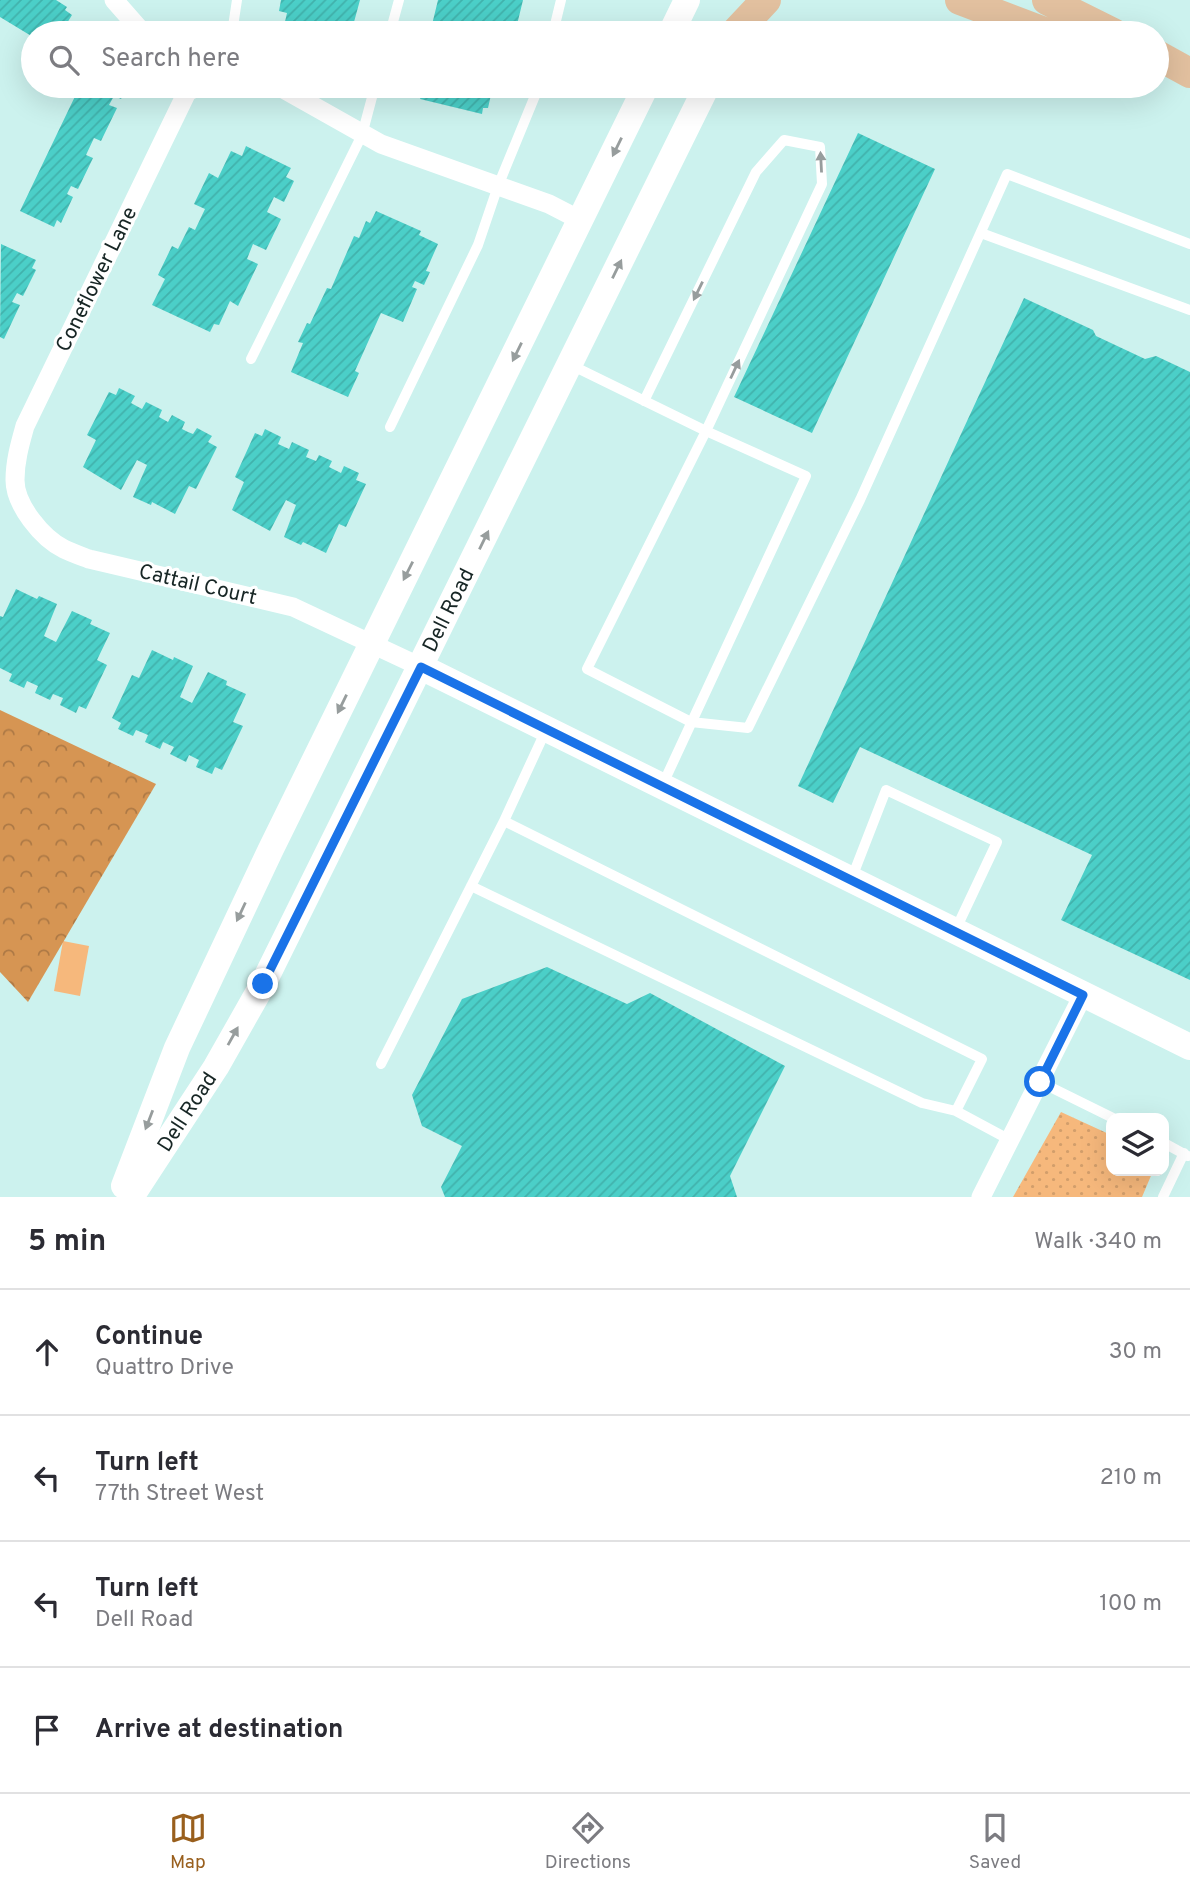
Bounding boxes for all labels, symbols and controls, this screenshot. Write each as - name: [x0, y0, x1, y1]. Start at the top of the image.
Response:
- search box: [21, 21, 1169, 98]
- icon: search: [45, 41, 83, 79]
- text: Search here: [101, 43, 240, 76]
- one-way arrow: [611, 137, 622, 157]
- one-way arrow: [815, 150, 826, 172]
- street label: Coneflower Lane: [51, 203, 144, 357]
- one-way arrow: [612, 259, 623, 279]
- one-way arrow: [692, 281, 703, 301]
- one-way arrow: [511, 342, 522, 362]
- one-way arrow: [729, 359, 741, 379]
- one-way arrow: [478, 530, 489, 550]
- street label: Cattail Court: [136, 559, 259, 612]
- one-way arrow: [402, 561, 413, 581]
- street label: Dell Road: [417, 564, 481, 657]
- one-way arrow: [336, 694, 347, 714]
- one-way arrow: [235, 902, 247, 922]
- route end: [247, 968, 278, 999]
- one-way arrow: [227, 1027, 239, 1046]
- route start: [1024, 1066, 1055, 1097]
- street label: Dell Road: [152, 1067, 224, 1158]
- one-way arrow: [144, 1110, 155, 1131]
- map controls: [1106, 1113, 1169, 1176]
- button: layers: [1106, 1113, 1169, 1176]
- text: 5 min: [28, 1224, 106, 1261]
- text: Walk · 340 m: [1034, 1228, 1162, 1257]
- text: Continue: [95, 1321, 203, 1354]
- icon: ahead: [28, 1333, 66, 1371]
- text: 30 m: [1109, 1338, 1162, 1367]
- text: Quattro Drive: [95, 1354, 234, 1383]
- text: Turn left: [95, 1447, 199, 1480]
- icon: left: [28, 1459, 66, 1497]
- text: 210 m: [1100, 1464, 1162, 1493]
- text: 77th Street West: [95, 1480, 264, 1509]
- text: Turn left: [95, 1573, 199, 1606]
- icon: left: [28, 1585, 66, 1623]
- text: 100 m: [1099, 1590, 1162, 1619]
- text: Dell Road: [95, 1606, 194, 1635]
- icon: arrive: [28, 1711, 66, 1749]
- text: Arrive at destination: [95, 1714, 343, 1747]
- tab: Map: [169, 1809, 207, 1875]
- tab: Directions: [545, 1809, 631, 1875]
- tab: Saved: [969, 1809, 1021, 1875]

